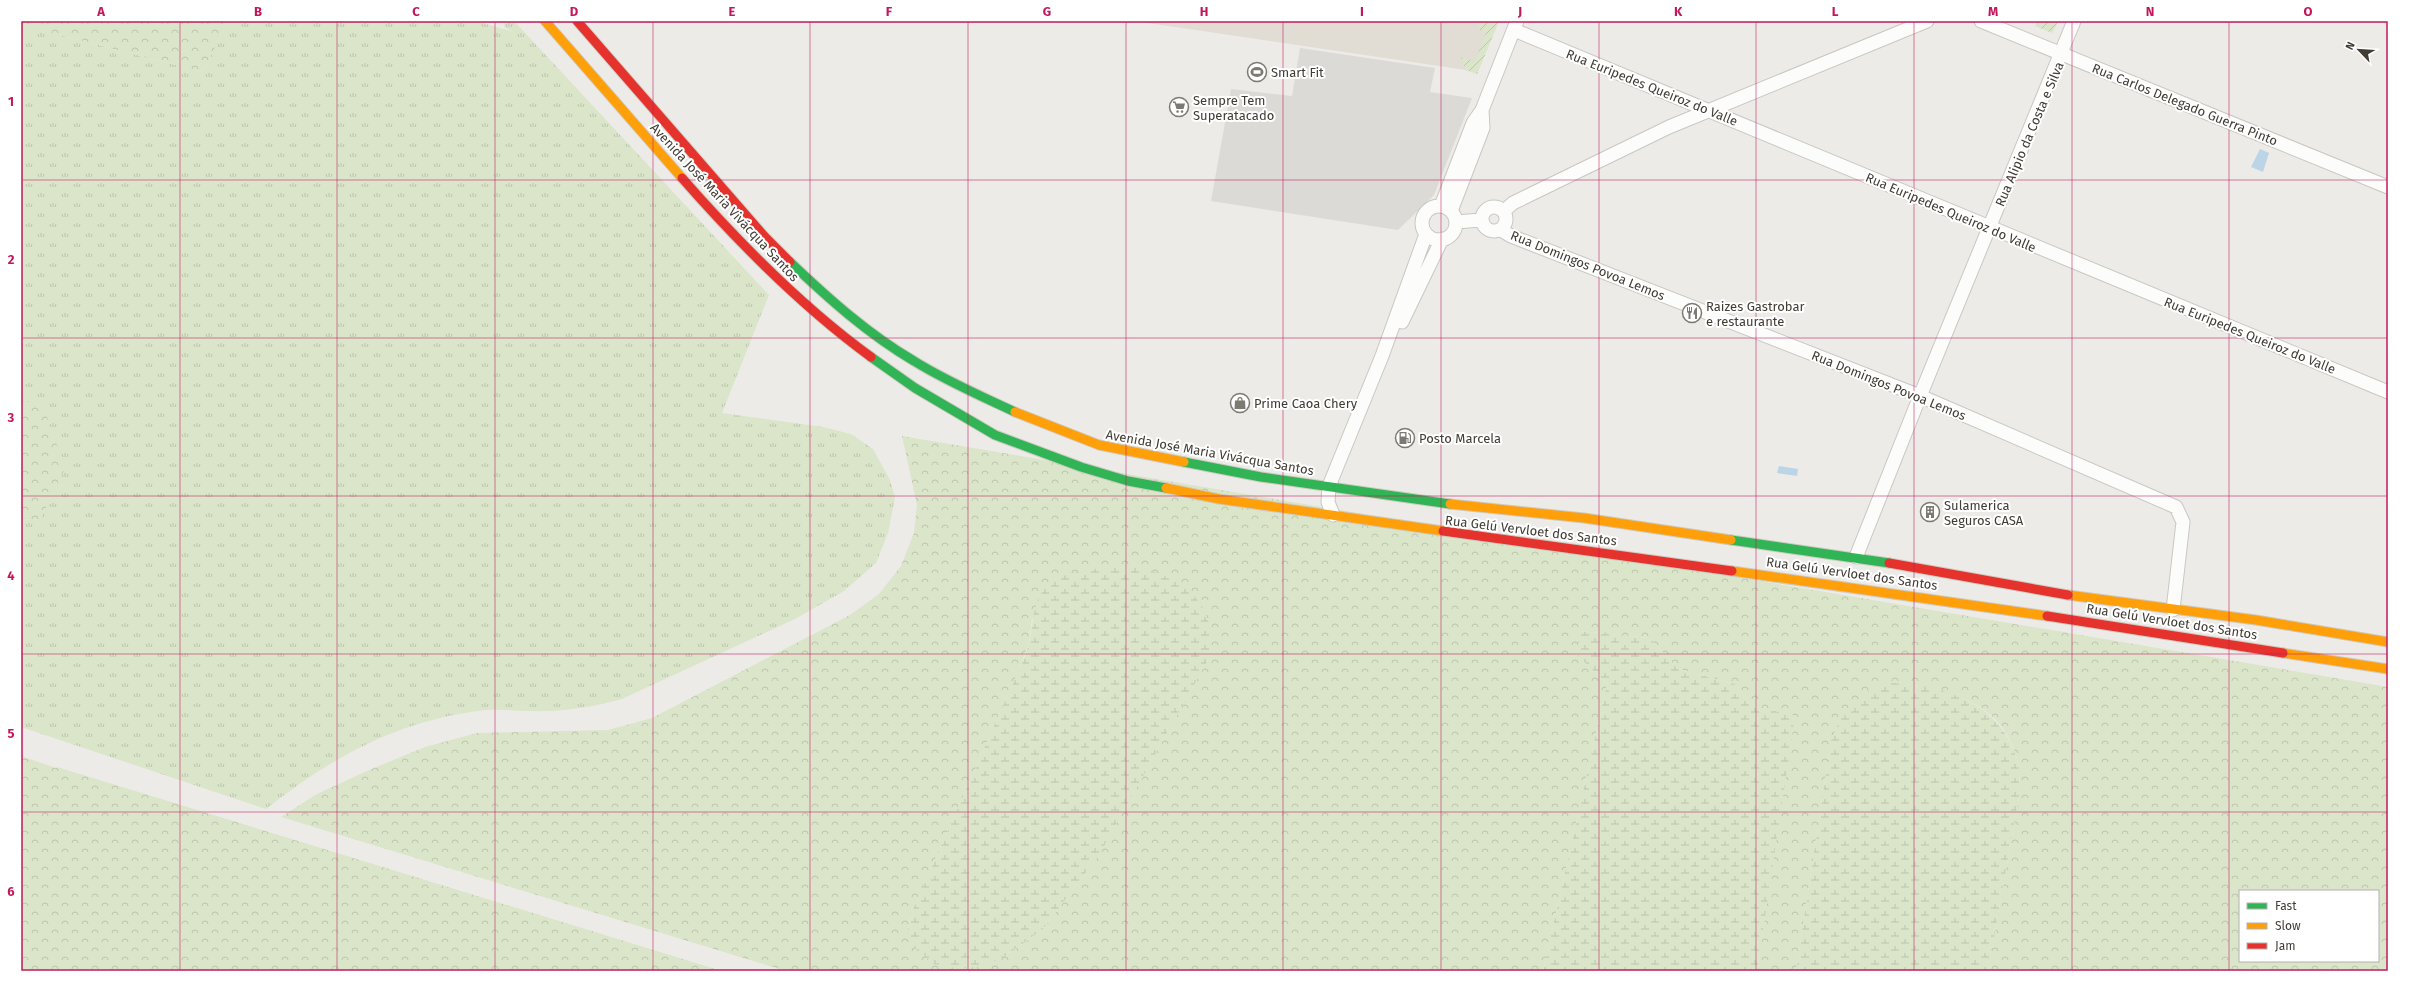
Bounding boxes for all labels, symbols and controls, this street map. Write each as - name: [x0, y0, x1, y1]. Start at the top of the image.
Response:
- text: A: [96, 4, 105, 19]
- text: B: [254, 4, 262, 19]
- text: C: [412, 4, 420, 19]
- text: D: [570, 4, 579, 19]
- text: E: [729, 4, 736, 19]
- text: F: [886, 4, 893, 19]
- text: G: [1043, 4, 1051, 19]
- text: H: [1200, 4, 1208, 19]
- text: I: [1360, 4, 1364, 19]
- text: J: [1517, 4, 1522, 19]
- text: K: [1674, 4, 1683, 19]
- text: L: [1832, 4, 1839, 19]
- text: M: [1988, 4, 1998, 19]
- text: N: [2146, 4, 2154, 19]
- text: O: [2304, 4, 2313, 19]
- north arrow: [2339, 30, 2379, 70]
- text: N: [2343, 40, 2358, 52]
- street label: Rua Euripedes Queiroz do Valle: [1564, 46, 1740, 129]
- street label: Rua Alipio da Costa e Silva: [1992, 60, 2067, 209]
- street label: Rua Carlos Delegado Guerra Pinto: [2090, 60, 2280, 149]
- sports icon: Smart Fit: [1246, 61, 1268, 83]
- place label: Smart Fit: [1271, 65, 1324, 80]
- place label: Sempre Tem Superatacado: [1193, 93, 1274, 123]
- text: 1: [8, 94, 14, 109]
- supermarket icon: Sempre Tem Superatacado: [1168, 96, 1190, 118]
- street label: Avenida José Maria Vivácqua Santos: [647, 120, 802, 285]
- street label: Rua Euripedes Queiroz do Valle: [1863, 170, 2038, 255]
- street label: Rua Domingos Povoa Lemos: [1508, 228, 1667, 303]
- text: 2: [8, 252, 15, 267]
- street label: Rua Euripedes Queiroz do Valle: [2162, 294, 2338, 377]
- place label: Raizes Gastrobar e restaurante: [1706, 299, 1804, 329]
- restaurant icon: Raizes Gastrobar e restaurante: [1681, 302, 1703, 324]
- street label: Rua Domingos Povoa Lemos: [1809, 348, 1968, 423]
- shop icon: Prime Caoa Chery: [1229, 392, 1251, 414]
- place label: Prime Caoa Chery: [1254, 396, 1358, 411]
- text: 3: [7, 410, 15, 425]
- street label: Avenida José Maria Vivácqua Santos: [1105, 427, 1315, 478]
- fuel station icon: Posto Marcela: [1394, 427, 1416, 449]
- place label: Posto Marcela: [1419, 431, 1501, 446]
- place label: Sulamerica Seguros CASA: [1944, 498, 2024, 528]
- building icon: Sulamerica Seguros CASA: [1919, 501, 1941, 523]
- street label: Rua Gelú Vervloet dos Santos: [1444, 513, 1618, 548]
- street label: Rua Gelú Vervloet dos Santos: [1765, 554, 1939, 593]
- text: 4: [7, 568, 15, 583]
- street label: Rua Gelú Vervloet dos Santos: [2085, 601, 2258, 642]
- text: 5: [8, 726, 15, 741]
- text: 6: [7, 884, 15, 899]
- legend: [2239, 890, 2379, 962]
- text: Fast: [2275, 899, 2297, 913]
- text: Slow: [2275, 919, 2301, 933]
- text: Jam: [2275, 939, 2295, 953]

